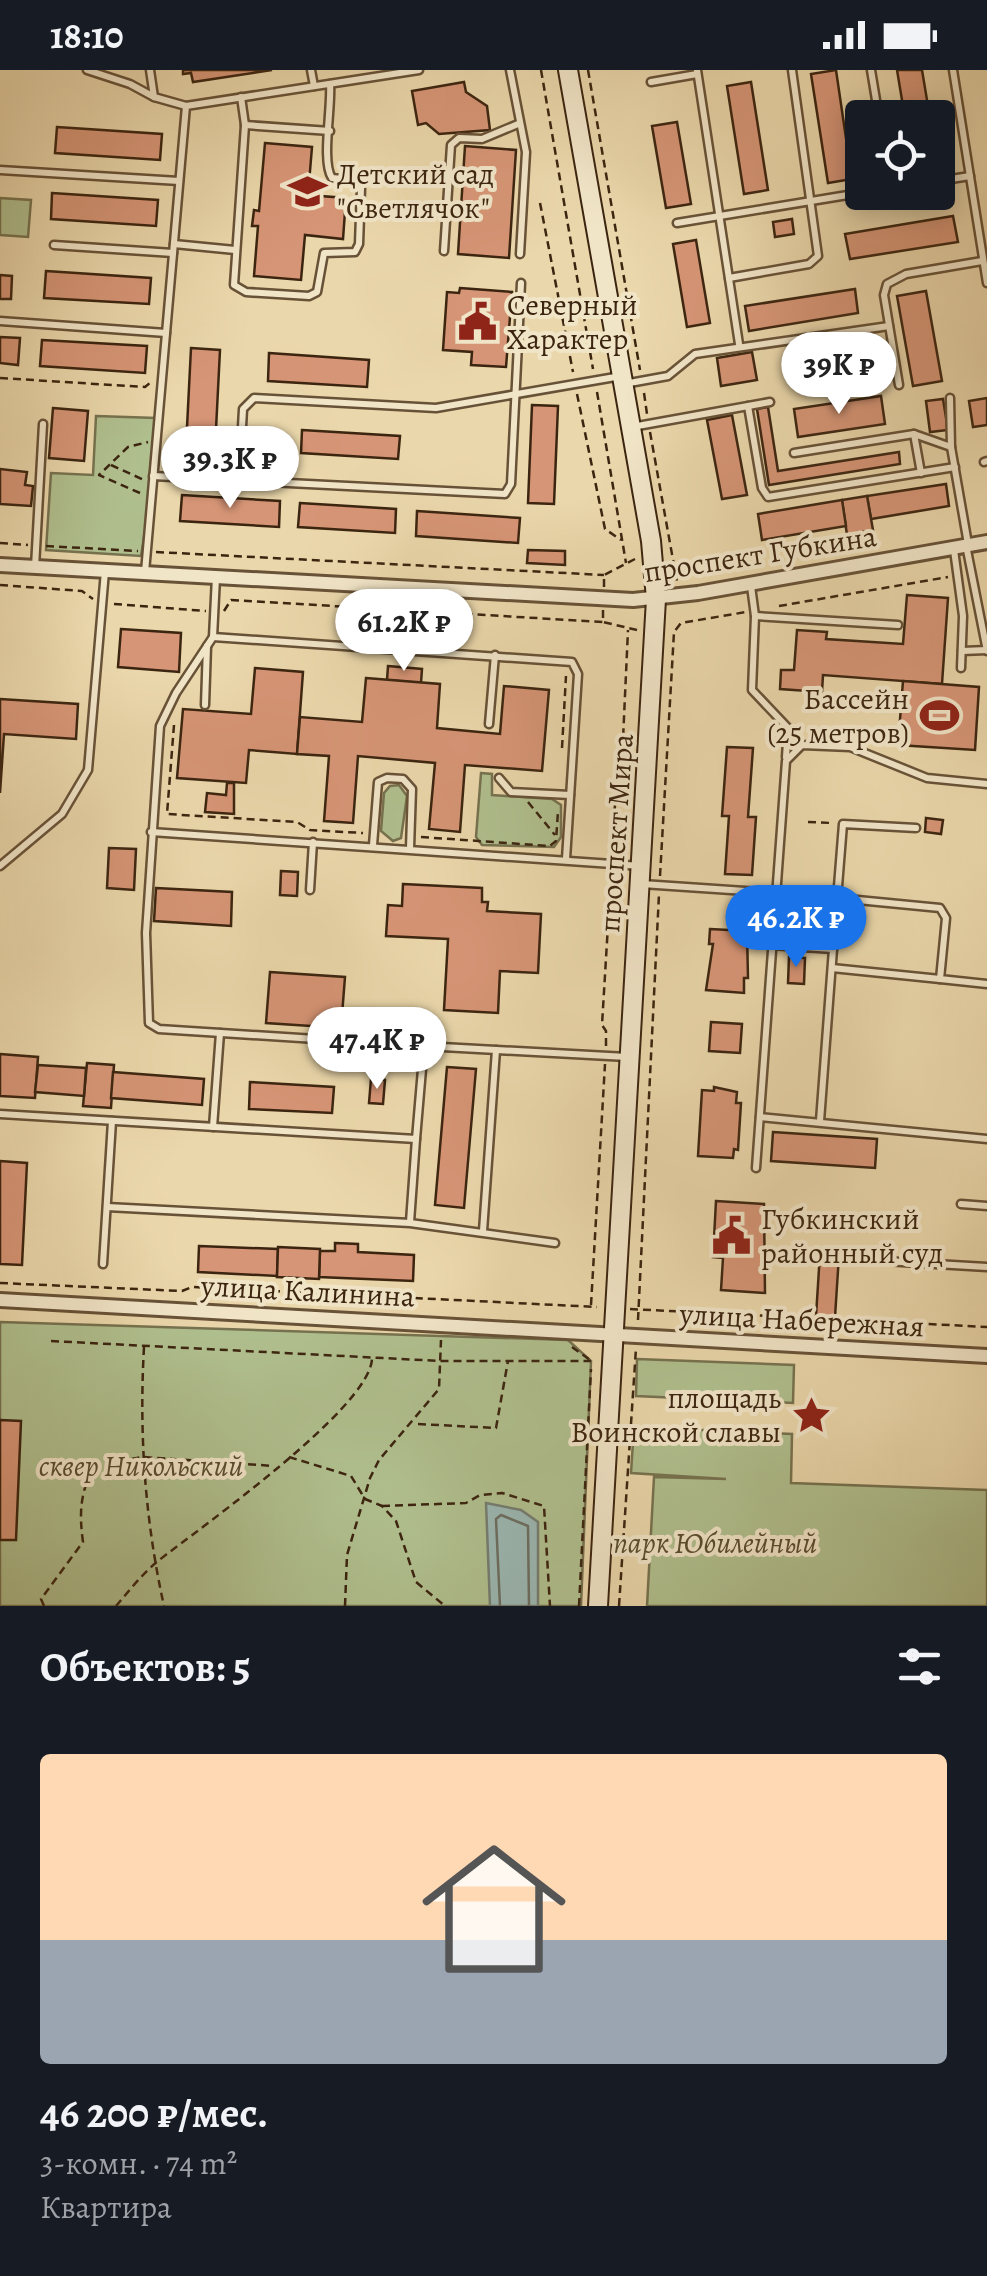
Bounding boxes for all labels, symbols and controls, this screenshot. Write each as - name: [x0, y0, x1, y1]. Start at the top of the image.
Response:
- text: 18:10: [50, 9, 124, 61]
- map controls: [845, 100, 955, 210]
- button: locate: [845, 100, 955, 210]
- place label: Детский сад "Светлячок": [337, 154, 494, 228]
- school or university icon: Детский сад "Светлячок": [286, 170, 328, 212]
- place label: Северный Характер: [507, 285, 638, 359]
- public building icon: Северный Характер: [456, 301, 498, 343]
- pin: 39K ₽: [769, 332, 909, 417]
- text: 39K ₽: [803, 342, 875, 386]
- pin: 39.3K ₽: [138, 426, 322, 511]
- text: 39.3K ₽: [183, 436, 277, 480]
- street label: проспект Губкина: [641, 516, 879, 592]
- pin: 61.2K ₽: [312, 589, 496, 674]
- text: 61.2K ₽: [357, 599, 451, 643]
- place label: Бассейн (25 метров): [767, 679, 909, 753]
- sports icon: Бассейн (25 метров): [918, 695, 960, 737]
- street label: проспект Мира: [589, 732, 643, 934]
- pin: 46.2K ₽: [704, 885, 888, 970]
- text: 46.2K ₽: [747, 895, 845, 939]
- pin: 47.4K ₽: [285, 1007, 469, 1092]
- text: 47.4K ₽: [329, 1017, 425, 1061]
- place label: Губкинский районный суд: [761, 1199, 943, 1273]
- public building icon: Губкинский районный суд: [710, 1215, 752, 1257]
- street label: улица Калинина: [199, 1265, 416, 1317]
- street label: улица Набережная: [678, 1294, 925, 1346]
- place label: площадь Воинской славы: [571, 1378, 781, 1452]
- place icon: площадь Воинской славы: [790, 1394, 832, 1436]
- park label: сквер Никольский: [39, 1446, 243, 1486]
- park label: парк Юбилейный: [613, 1523, 817, 1563]
- text: Объектов: 5: [40, 1638, 251, 1695]
- icon: filters: [892, 1639, 947, 1694]
- icon: home: [404, 1819, 584, 1999]
- text: 46 200 ₽/мес.: [40, 2084, 268, 2141]
- text: 3-комн. · 74 m²: [40, 2141, 237, 2185]
- text: Квартира: [40, 2185, 172, 2229]

